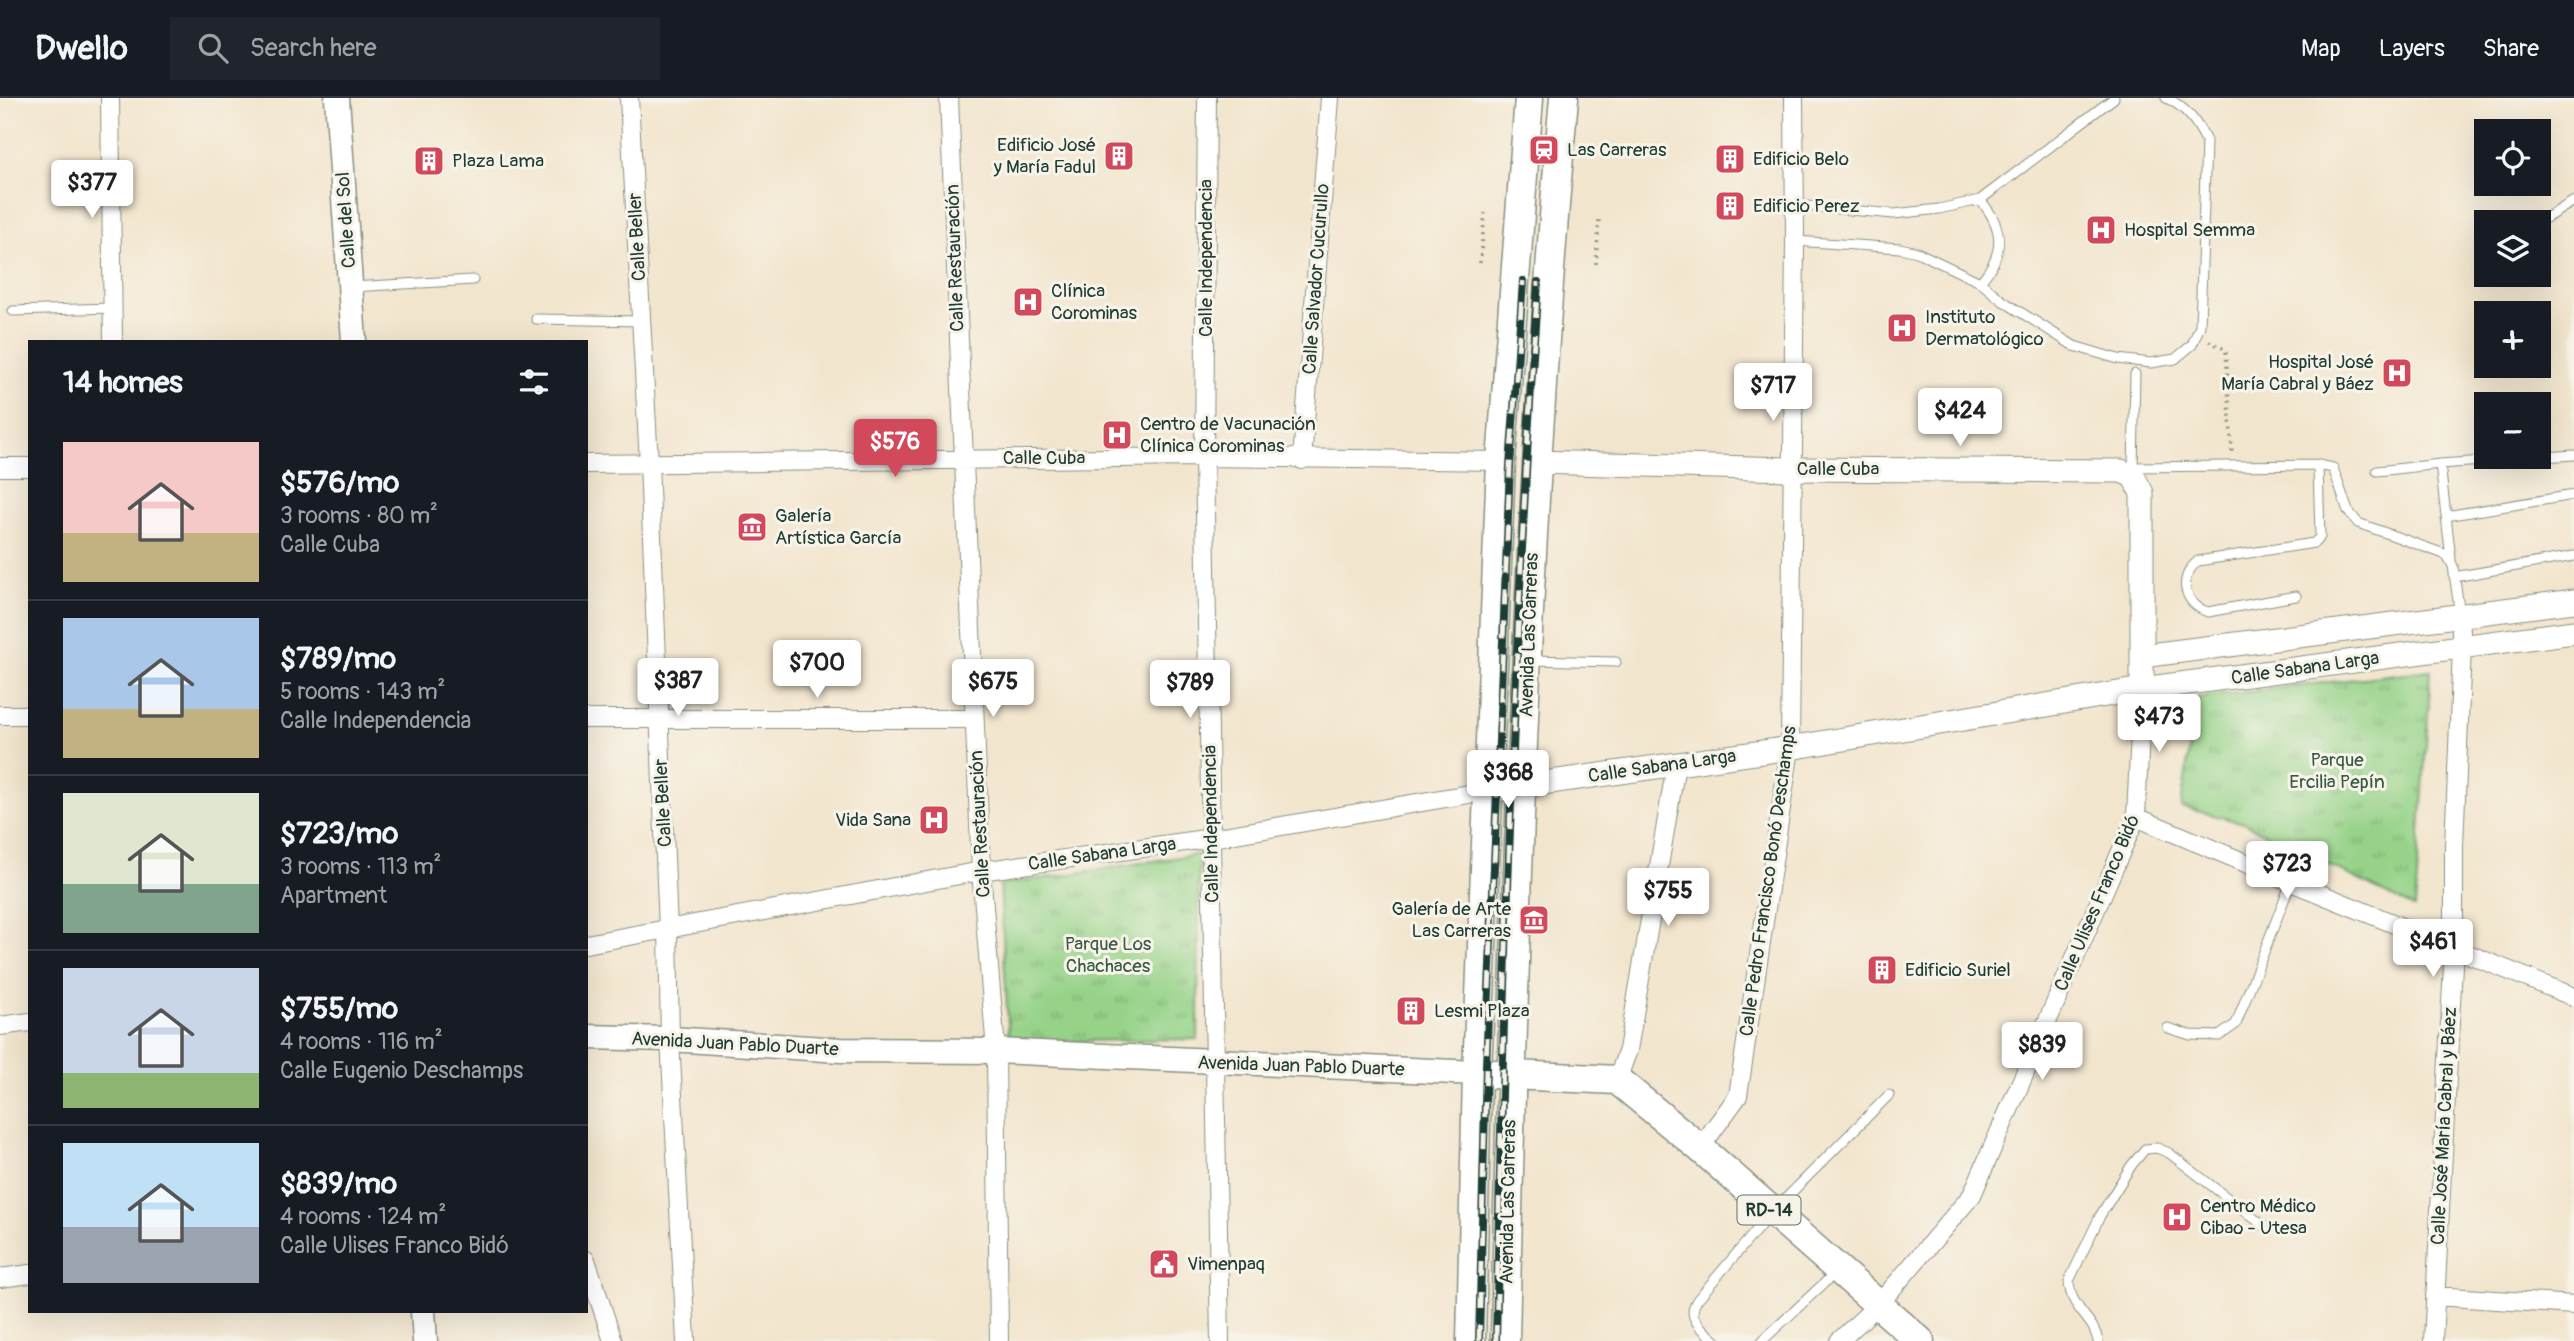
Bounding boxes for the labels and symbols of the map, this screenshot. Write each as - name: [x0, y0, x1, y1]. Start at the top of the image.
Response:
- place label: Edificio José y María Fadul: [993, 133, 1096, 179]
- station icon: Las Carreras: [1527, 133, 1561, 167]
- place label: Las Carreras: [1567, 138, 1667, 162]
- building icon: Edificio José y María Fadul: [1102, 139, 1136, 173]
- building icon: Edificio Belo: [1713, 142, 1747, 176]
- building icon: Plaza Lama: [412, 144, 446, 178]
- place label: Edificio Belo: [1753, 147, 1849, 171]
- place label: Plaza Lama: [452, 149, 544, 173]
- pin: $377: [51, 160, 133, 220]
- street label: Calle del Sol: [331, 171, 361, 269]
- street label: Calle Independencia: [1194, 179, 1218, 337]
- street label: Calle Salvador Cucurullo: [1297, 183, 1335, 375]
- street label: Calle Restauración: [940, 184, 970, 332]
- building icon: Edificio Perez: [1713, 189, 1747, 223]
- street label: Calle Beller: [623, 192, 651, 282]
- place label: Edificio Perez: [1753, 194, 1860, 218]
- hospital icon: Hospital Semma: [2084, 213, 2118, 247]
- place label: Hospital Semma: [2124, 218, 2255, 242]
- place label: Clínica Corominas: [1051, 279, 1138, 325]
- hospital icon: Clínica Corominas: [1011, 285, 1045, 319]
- place label: Instituto Dermatológico: [1925, 305, 2044, 351]
- hospital icon: Instituto Dermatológico: [1885, 311, 1919, 345]
- place label: Hospital José María Cabral y Báez: [2221, 350, 2374, 396]
- hospital icon: Hospital José María Cabral y Báez: [2380, 356, 2414, 390]
- pin: $717: [1732, 364, 1814, 423]
- pin: $424: [1919, 388, 2001, 448]
- place label: Centro de Vacunación Clínica Corominas: [1140, 412, 1316, 458]
- hospital icon: Centro de Vacunación Clínica Corominas: [1100, 418, 1134, 452]
- pin: $576: [854, 420, 936, 479]
- street label: Calle Cuba: [1003, 446, 1085, 470]
- street label: Calle Cuba: [1797, 457, 1879, 481]
- place label: Galería Artística García: [775, 504, 901, 550]
- museum icon: Galería Artística García: [735, 510, 769, 544]
- street label: Avenida Las Carreras: [1514, 552, 1544, 718]
- pin: $700: [776, 640, 858, 700]
- street label: Calle Sabana Larga: [2230, 646, 2381, 690]
- pin: $387: [637, 658, 719, 718]
- pin: $675: [952, 660, 1034, 719]
- pin: $789: [1149, 660, 1231, 720]
- pin: $473: [2118, 694, 2200, 754]
- street label: Calle Pedro Francisco Bonó Deschamps: [1734, 724, 1802, 1038]
- street label: Calle Sabana Larga: [1587, 744, 1738, 788]
- street label: Calle Independencia: [1198, 745, 1224, 903]
- park label: Parque Ercilia Pepín: [2289, 748, 2385, 794]
- street label: Calle Restauración: [964, 750, 996, 898]
- pin: $368: [1467, 750, 1549, 810]
- street label: Calle Beller: [649, 758, 677, 848]
- hospital icon: Vida Sana: [917, 803, 951, 837]
- place label: Vida Sana: [835, 808, 911, 832]
- street label: Calle Ulises Franco Bidó: [2049, 811, 2145, 995]
- street label: Calle Sabana Larga: [1027, 832, 1178, 876]
- pin: $723: [2246, 842, 2328, 901]
- pin: $755: [1627, 868, 1709, 928]
- place label: Galería de Arte Las Carreras: [1391, 897, 1512, 943]
- museum icon: Galería de Arte Las Carreras: [1517, 903, 1551, 937]
- pin: $461: [2392, 920, 2474, 979]
- park label: Parque Los Chachaces: [1065, 932, 1152, 978]
- building icon: Edificio Suriel: [1865, 953, 1899, 987]
- place label: Edificio Suriel: [1905, 958, 2011, 982]
- building icon: Lesmi Plaza: [1394, 994, 1428, 1028]
- place label: Lesmi Plaza: [1434, 999, 1530, 1023]
- street label: Calle José María Cabral y Báez: [2426, 1006, 2462, 1245]
- pin: $839: [2001, 1023, 2083, 1082]
- street label: Avenida Juan Pablo Duarte: [631, 1027, 840, 1061]
- street label: Avenida Juan Pablo Duarte: [1197, 1050, 1406, 1082]
- street label: Avenida Las Carreras: [1495, 1119, 1521, 1284]
- place label: Centro Médico Cibao - Utesa: [2200, 1194, 2316, 1240]
- road number: RD-14: [1738, 1196, 1800, 1224]
- hospital icon: Centro Médico Cibao - Utesa: [2160, 1200, 2194, 1234]
- public building icon: Vimenpaq: [1147, 1247, 1181, 1281]
- place label: Vimenpaq: [1187, 1252, 1265, 1276]

